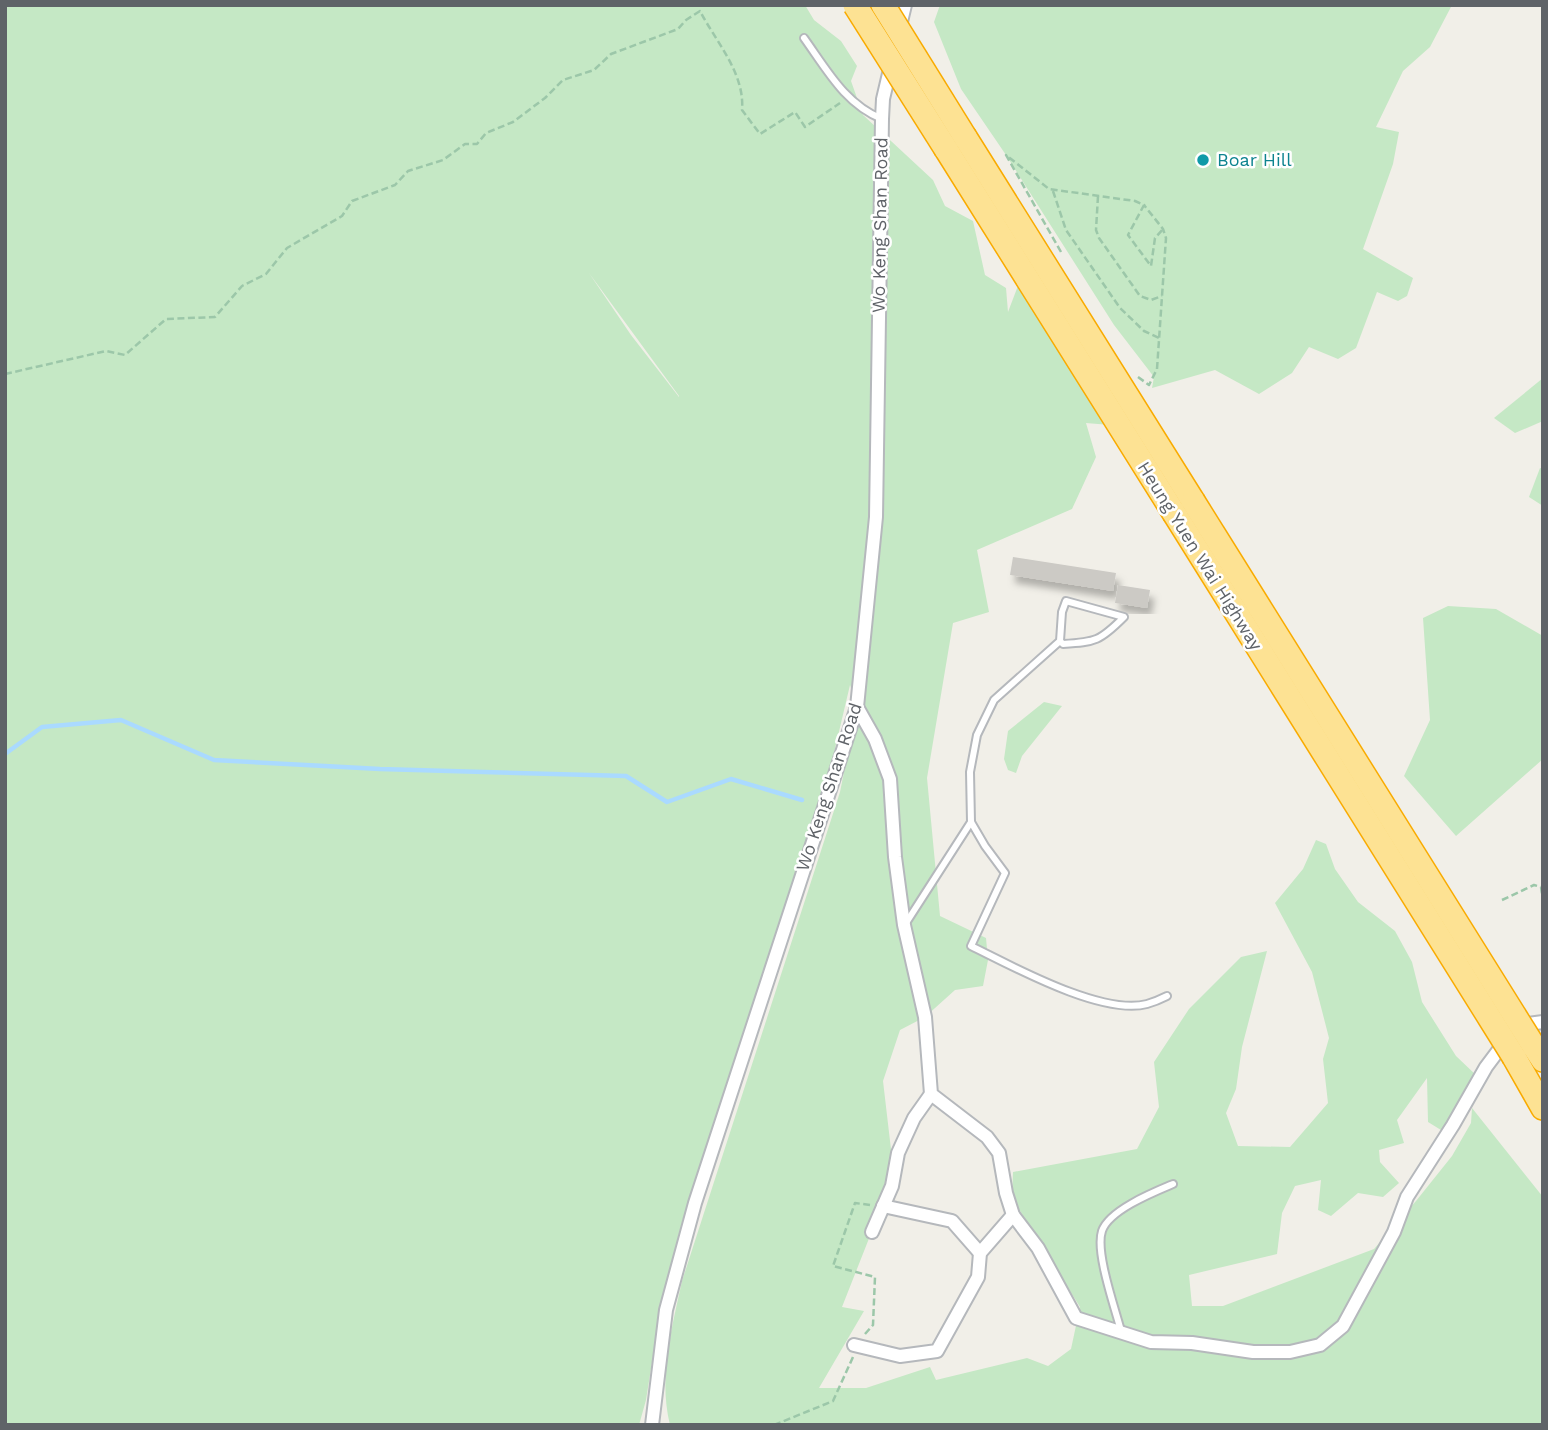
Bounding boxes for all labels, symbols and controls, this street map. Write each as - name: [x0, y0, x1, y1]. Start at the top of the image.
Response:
- street label: Wo Keng Shan Road: [867, 137, 892, 313]
- place label: Boar Hill: [1217, 149, 1292, 170]
- marker: Boar Hill: [1195, 152, 1211, 168]
- street label: Heung Yuen Wai Highway: [1134, 458, 1268, 655]
- street label: Wo Keng Shan Road: [791, 700, 866, 874]

